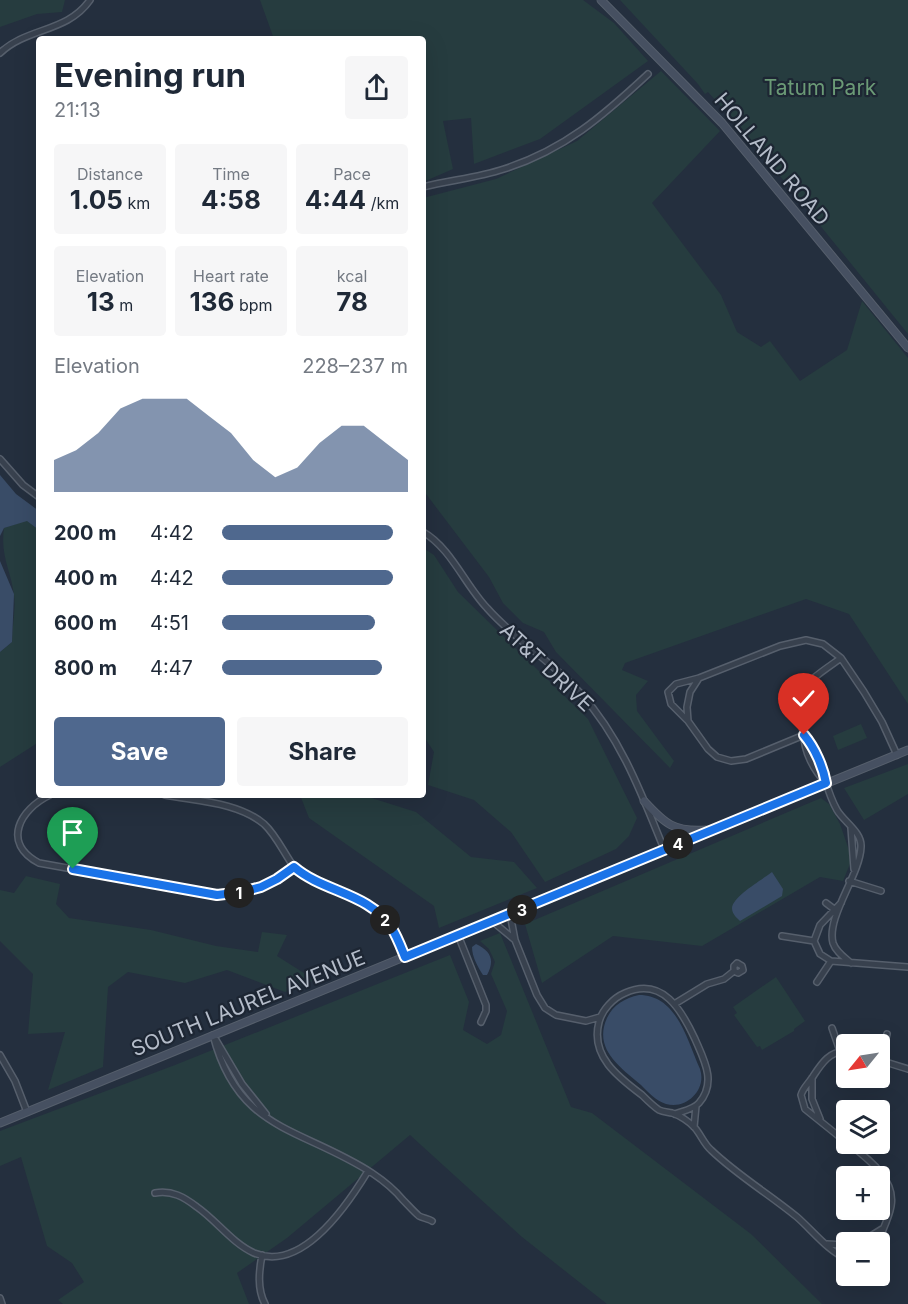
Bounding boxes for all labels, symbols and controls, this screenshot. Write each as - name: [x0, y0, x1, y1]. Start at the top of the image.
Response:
- text: Evening run: [54, 55, 246, 95]
- button: share: [345, 56, 408, 119]
- park label: Tatum Park: [764, 75, 877, 100]
- street label: HOLLAND ROAD: [709, 88, 835, 230]
- text: 21:13: [54, 98, 101, 122]
- text: Distance: [77, 164, 143, 184]
- text: Time: [212, 164, 250, 184]
- text: Pace: [333, 164, 371, 184]
- text: 1.05: [70, 184, 123, 215]
- text: 4:58: [201, 184, 261, 215]
- text: 4:44: [305, 184, 366, 215]
- text: km: [123, 193, 150, 213]
- text: /km: [366, 193, 399, 213]
- text: Elevation: [76, 266, 144, 286]
- text: Heart rate: [193, 266, 269, 286]
- text: kcal: [337, 266, 367, 286]
- text: 13: [87, 286, 115, 317]
- text: 136: [190, 286, 234, 317]
- text: 78: [336, 286, 368, 317]
- text: m: [115, 295, 133, 315]
- text: bpm: [234, 295, 273, 315]
- text: Elevation: [54, 354, 140, 378]
- text: 228–237 m: [302, 354, 408, 378]
- text: 200 m: [54, 521, 117, 545]
- text: 4:42: [150, 521, 194, 545]
- text: 400 m: [54, 566, 118, 590]
- text: 4:42: [150, 566, 194, 590]
- text: 600 m: [54, 611, 117, 635]
- text: 4:51: [150, 611, 189, 635]
- street label: AT&T DRIVE: [495, 617, 599, 717]
- text: 800 m: [54, 656, 117, 680]
- text: 4:47: [150, 656, 193, 680]
- pin: [778, 673, 829, 735]
- icon: check: [787, 682, 820, 715]
- button: Save: [54, 717, 225, 786]
- button: Share: [237, 717, 408, 786]
- pin: [47, 807, 98, 869]
- icon: arrive: [56, 816, 89, 849]
- pin: 4: [663, 829, 693, 859]
- text: 4: [673, 834, 683, 854]
- pin: 1: [224, 878, 254, 908]
- text: 1: [236, 883, 242, 903]
- pin: 3: [507, 895, 537, 925]
- text: 3: [517, 900, 527, 920]
- pin: 2: [370, 905, 400, 935]
- text: 2: [380, 910, 390, 930]
- street label: SOUTH LAUREL AVENUE: [127, 945, 369, 1061]
- north arrow: [836, 1034, 890, 1088]
- map controls: [836, 1034, 890, 1286]
- button: layers: [836, 1100, 890, 1154]
- button: +: [836, 1166, 890, 1220]
- button: −: [836, 1232, 890, 1286]

